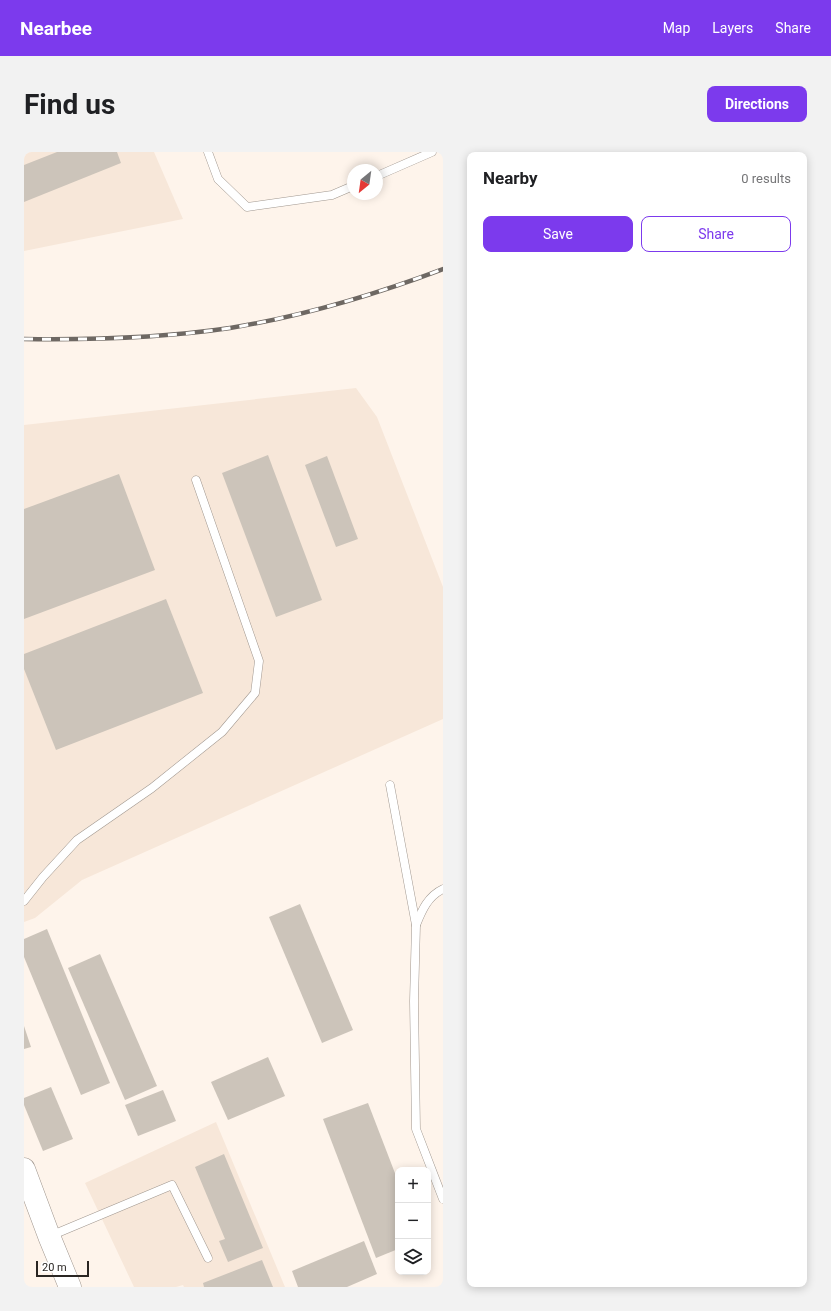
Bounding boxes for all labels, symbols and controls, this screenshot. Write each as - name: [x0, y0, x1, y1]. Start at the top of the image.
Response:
- text: Nearbee: [20, 17, 92, 40]
- text: Map: [663, 20, 690, 36]
- text: Layers: [712, 20, 753, 36]
- text: Share: [775, 20, 811, 36]
- button: Directions: [707, 86, 807, 122]
- text: Find us: [24, 88, 115, 121]
- north arrow: [347, 164, 383, 200]
- text: Nearby: [483, 168, 538, 188]
- text: 0 results: [741, 171, 791, 186]
- button: Save: [483, 216, 633, 252]
- button: Share: [641, 216, 791, 252]
- map controls: [395, 1167, 431, 1275]
- button: +: [395, 1167, 431, 1203]
- button: −: [395, 1203, 431, 1239]
- button: layers: [395, 1239, 431, 1275]
- scale bar: [36, 1259, 89, 1278]
- text: 20 m: [42, 1261, 67, 1274]

